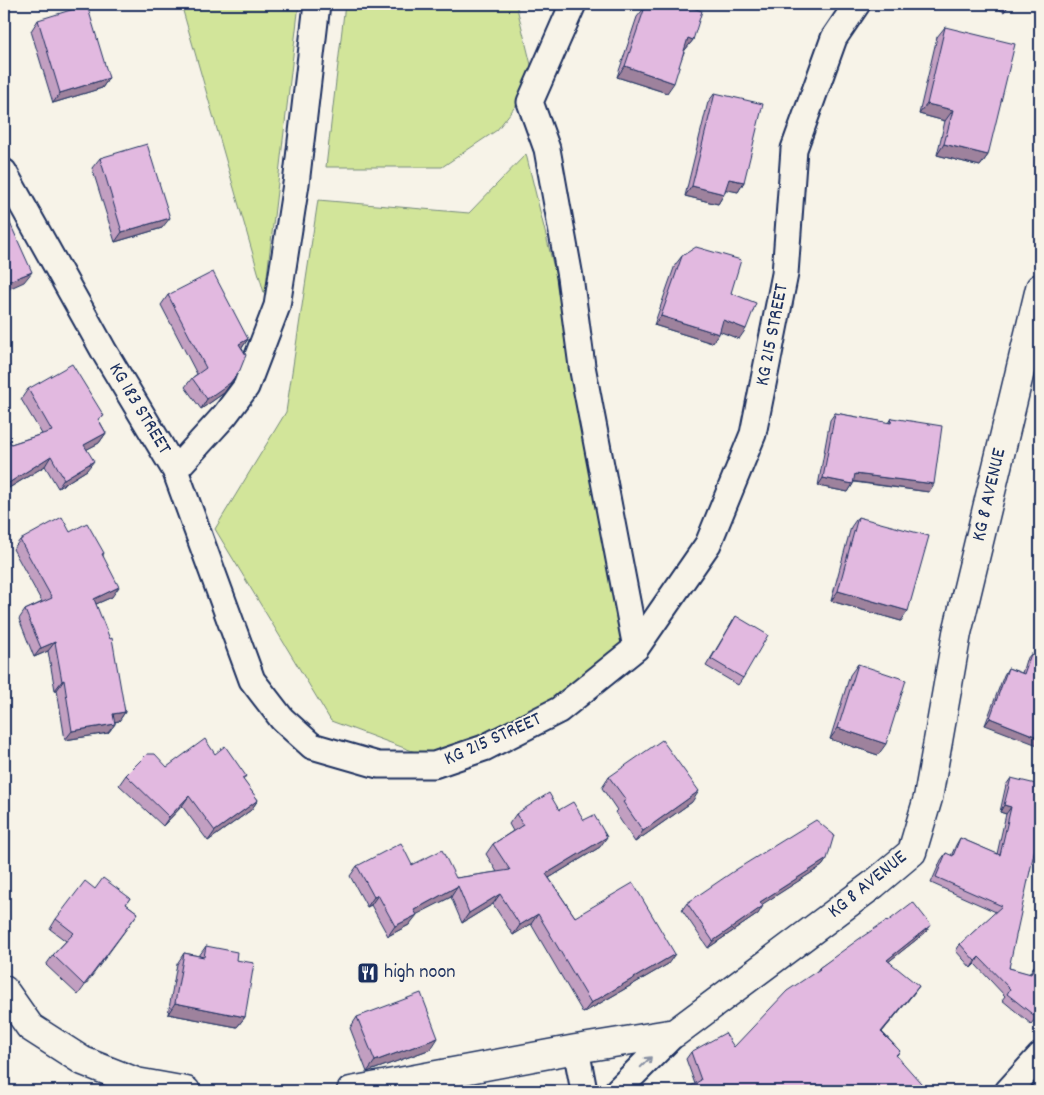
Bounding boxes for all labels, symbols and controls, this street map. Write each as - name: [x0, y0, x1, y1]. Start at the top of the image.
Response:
- street label: KG 215 STREET: [749, 281, 797, 389]
- street label: KG 183 STREET: [101, 358, 177, 460]
- street label: KG 8 AVENUE: [966, 446, 1014, 544]
- street label: KG 215 STREET: [440, 706, 546, 774]
- street label: KG 8 AVENUE: [822, 844, 914, 926]
- place label: high noon: [384, 959, 456, 987]
- restaurant icon: high noon: [356, 961, 380, 985]
- one-way arrow: [640, 1056, 652, 1068]

